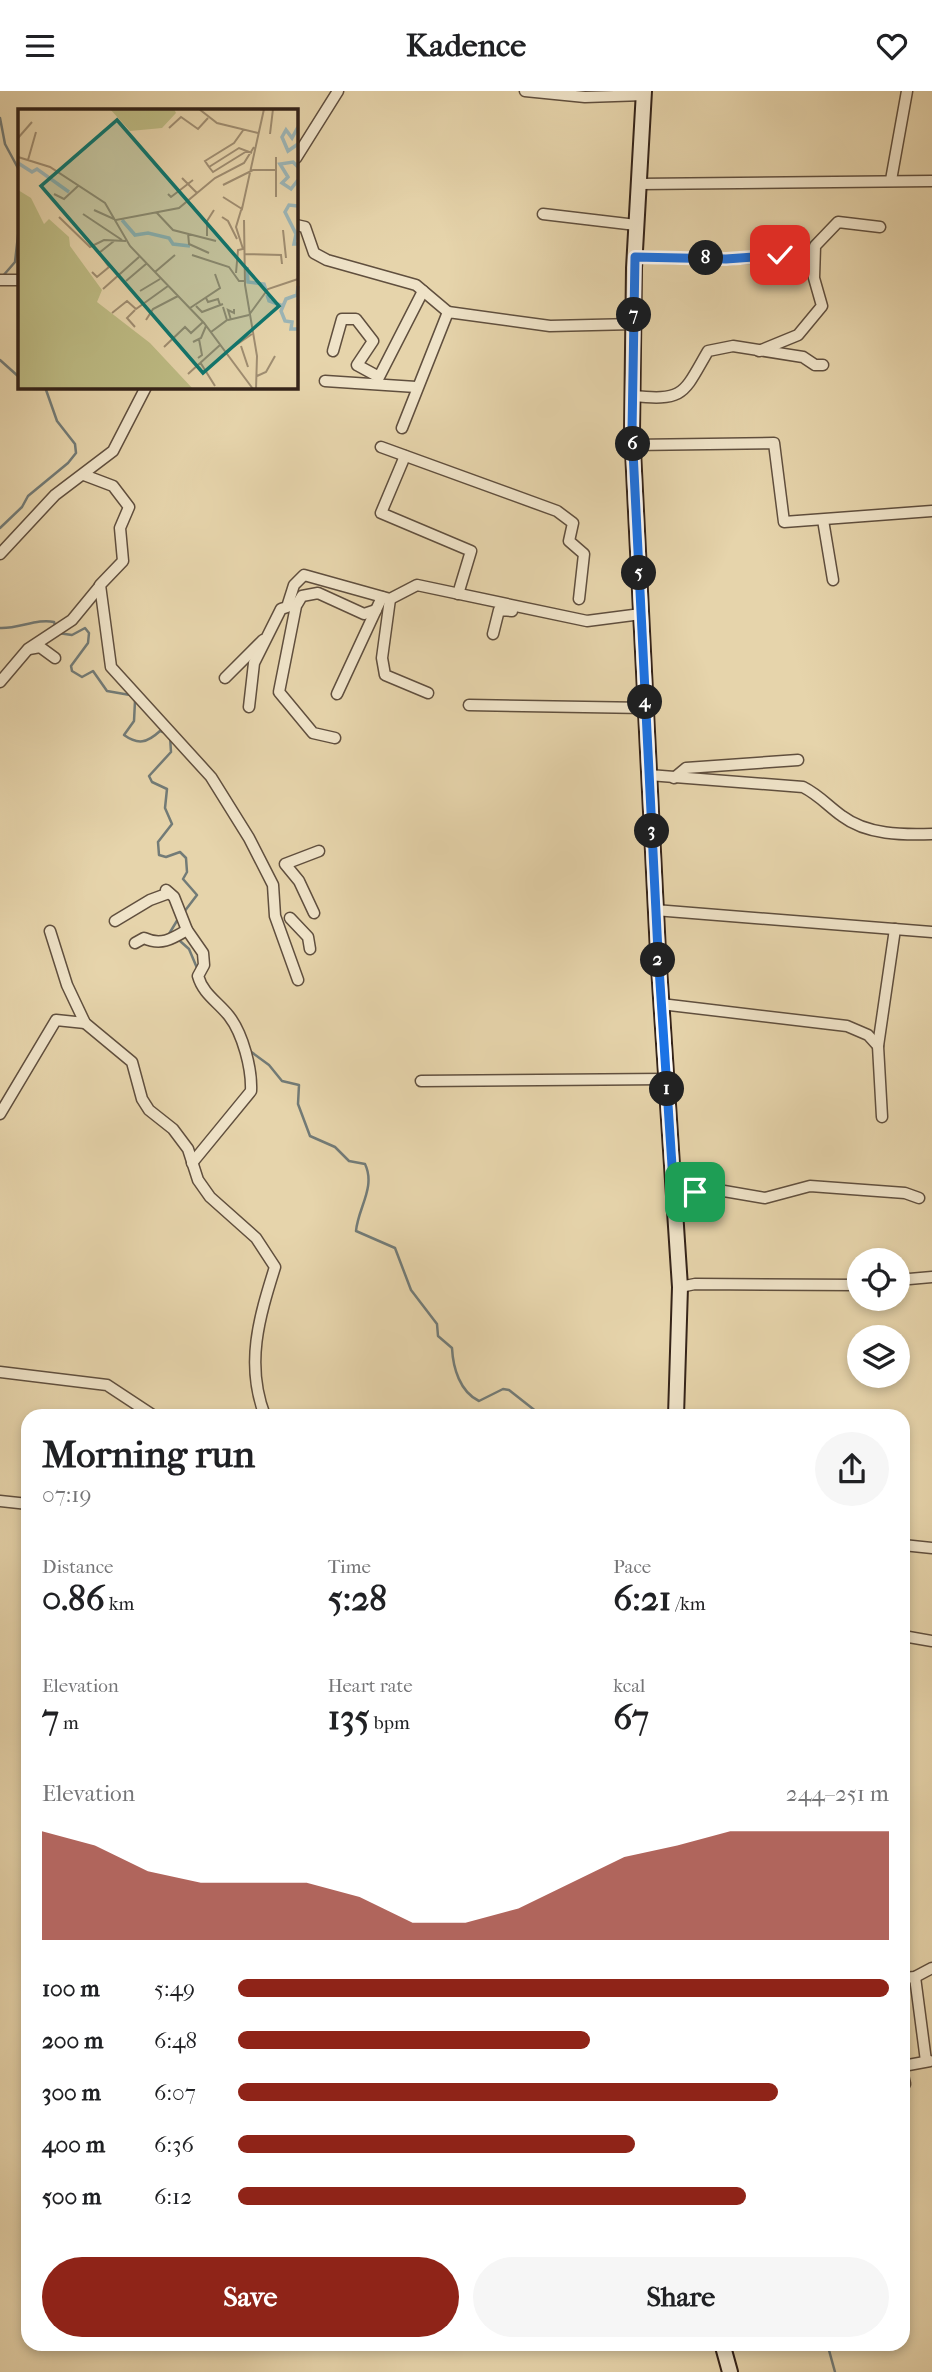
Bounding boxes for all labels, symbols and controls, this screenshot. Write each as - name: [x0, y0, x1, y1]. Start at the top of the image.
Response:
- icon: menu: [21, 27, 59, 65]
- text: Kadence: [406, 27, 526, 64]
- icon: heart: [873, 27, 911, 65]
- inset map: [18, 109, 298, 389]
- pin: [750, 225, 810, 285]
- icon: check: [761, 236, 799, 274]
- pin: 8: [688, 241, 724, 275]
- text: 8: [701, 246, 710, 268]
- pin: 7: [616, 297, 652, 333]
- text: 7: [629, 303, 638, 325]
- pin: 6: [616, 427, 650, 461]
- text: 6: [627, 432, 638, 454]
- pin: 5: [622, 555, 656, 591]
- text: 5: [634, 561, 643, 583]
- pin: 4: [628, 685, 662, 719]
- text: 4: [639, 690, 650, 712]
- pin: 3: [634, 813, 670, 849]
- text: 3: [648, 819, 655, 841]
- pin: 2: [640, 943, 676, 977]
- text: 2: [653, 948, 662, 970]
- pin: 1: [650, 1072, 684, 1107]
- text: 1: [663, 1077, 670, 1099]
- pin: [665, 1162, 725, 1222]
- icon: arrive: [676, 1173, 714, 1211]
- map controls: [847, 1248, 910, 1388]
- button: locate: [847, 1248, 910, 1311]
- button: layers: [847, 1325, 910, 1388]
- text: Morning run: [42, 1432, 255, 1477]
- button: share: [815, 1432, 889, 1506]
- text: 07:19: [42, 1481, 92, 1508]
- text: Distance: [42, 1556, 113, 1578]
- text: Time: [328, 1556, 371, 1578]
- text: Pace: [613, 1556, 651, 1578]
- text: 0.86: [42, 1578, 105, 1619]
- text: 5:28: [328, 1578, 387, 1619]
- text: 6:21: [613, 1578, 671, 1619]
- text: km: [105, 1593, 134, 1615]
- text: /km: [671, 1593, 706, 1615]
- text: Elevation: [42, 1675, 119, 1697]
- text: Heart rate: [328, 1675, 413, 1697]
- text: kcal: [613, 1675, 645, 1697]
- text: 7: [42, 1697, 59, 1738]
- text: 135: [328, 1697, 370, 1738]
- text: 67: [613, 1697, 649, 1738]
- text: m: [59, 1712, 79, 1734]
- text: bpm: [370, 1712, 410, 1734]
- text: Elevation: [42, 1780, 135, 1807]
- text: 244–251 m: [786, 1780, 889, 1807]
- text: 100 m: [42, 1975, 100, 2002]
- text: 5:49: [154, 1975, 195, 2002]
- text: 200 m: [42, 2027, 103, 2054]
- text: 6:48: [154, 2027, 197, 2054]
- text: 300 m: [42, 2079, 101, 2106]
- text: 6:07: [154, 2079, 196, 2106]
- text: 400 m: [42, 2131, 105, 2158]
- text: 6:36: [154, 2131, 194, 2158]
- text: 500 m: [42, 2183, 101, 2210]
- text: 6:12: [154, 2183, 192, 2210]
- button: Save: [42, 2257, 459, 2337]
- button: Share: [473, 2257, 889, 2337]

